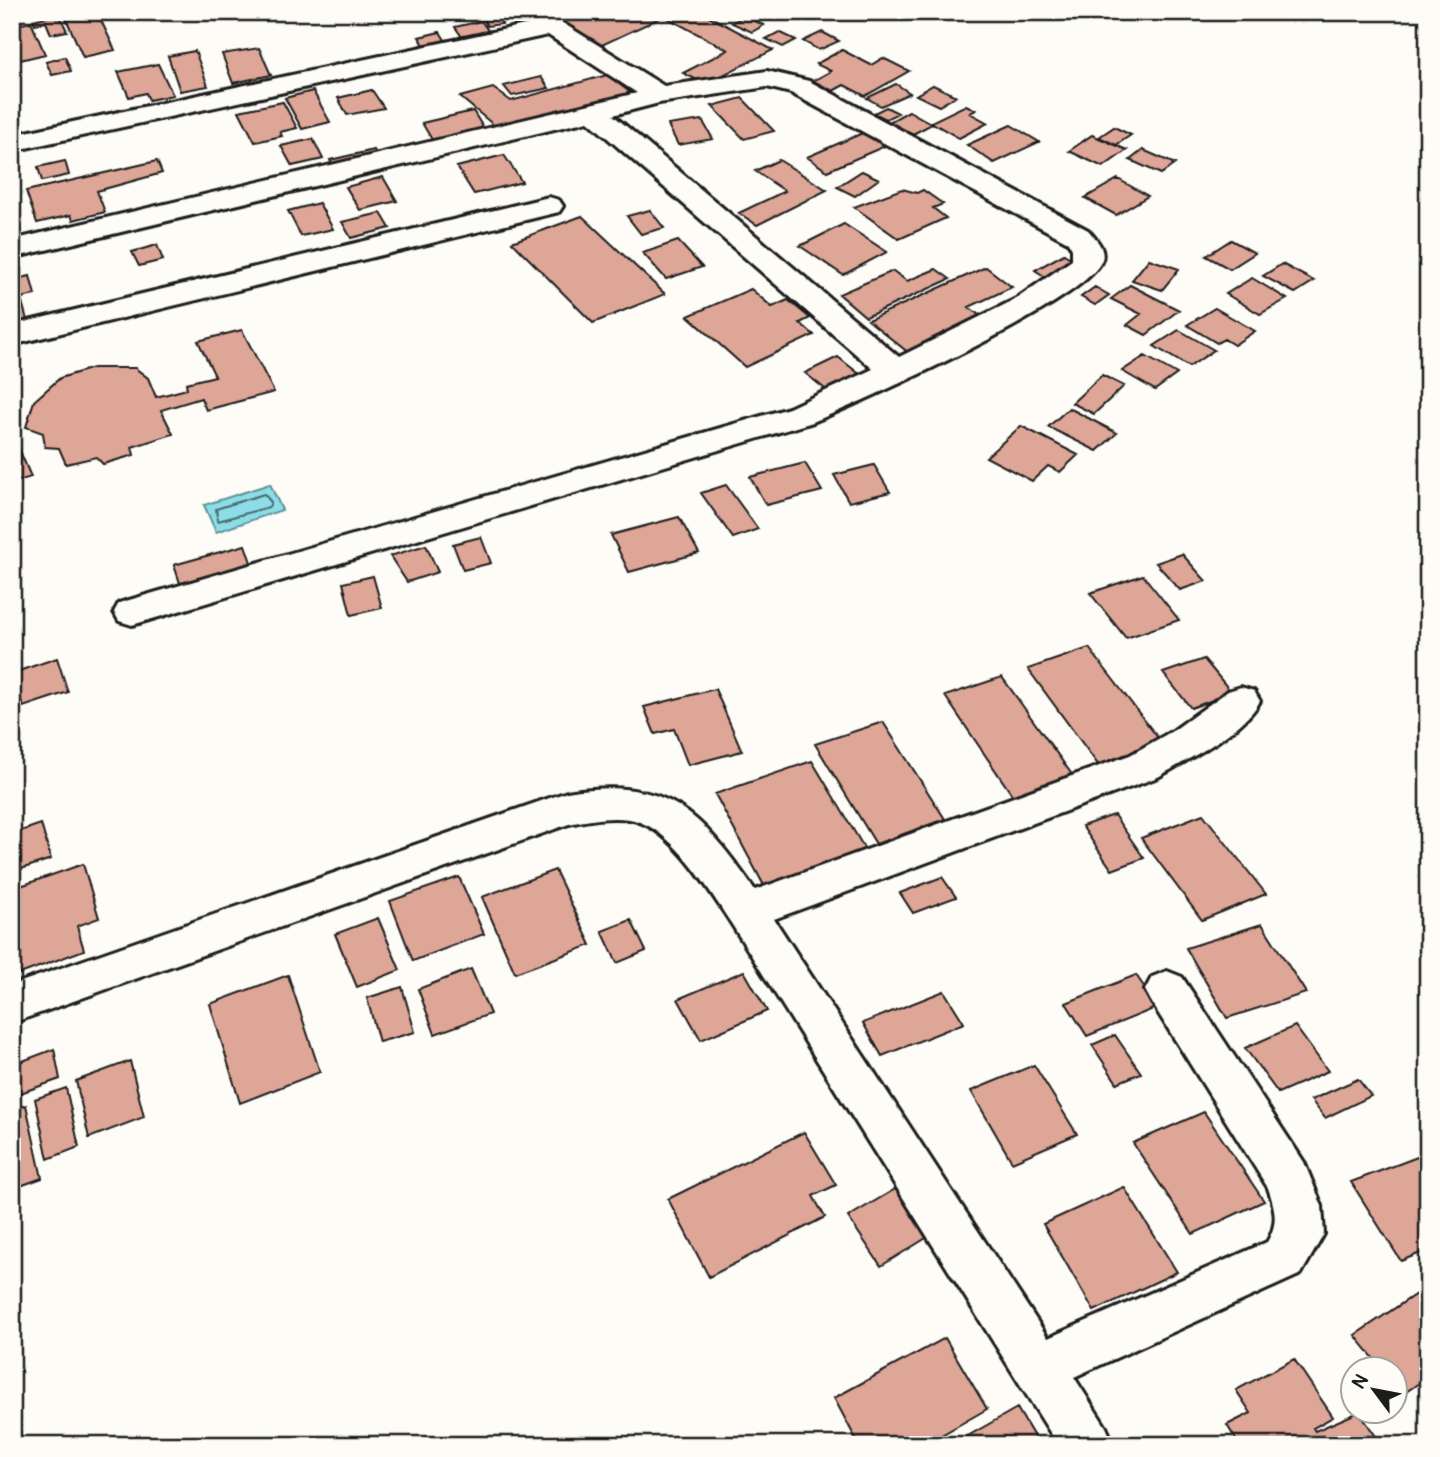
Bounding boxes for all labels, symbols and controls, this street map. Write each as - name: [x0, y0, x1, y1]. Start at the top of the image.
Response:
- north arrow: [1338, 1356, 1408, 1426]
- text: N: [1347, 1370, 1374, 1393]

